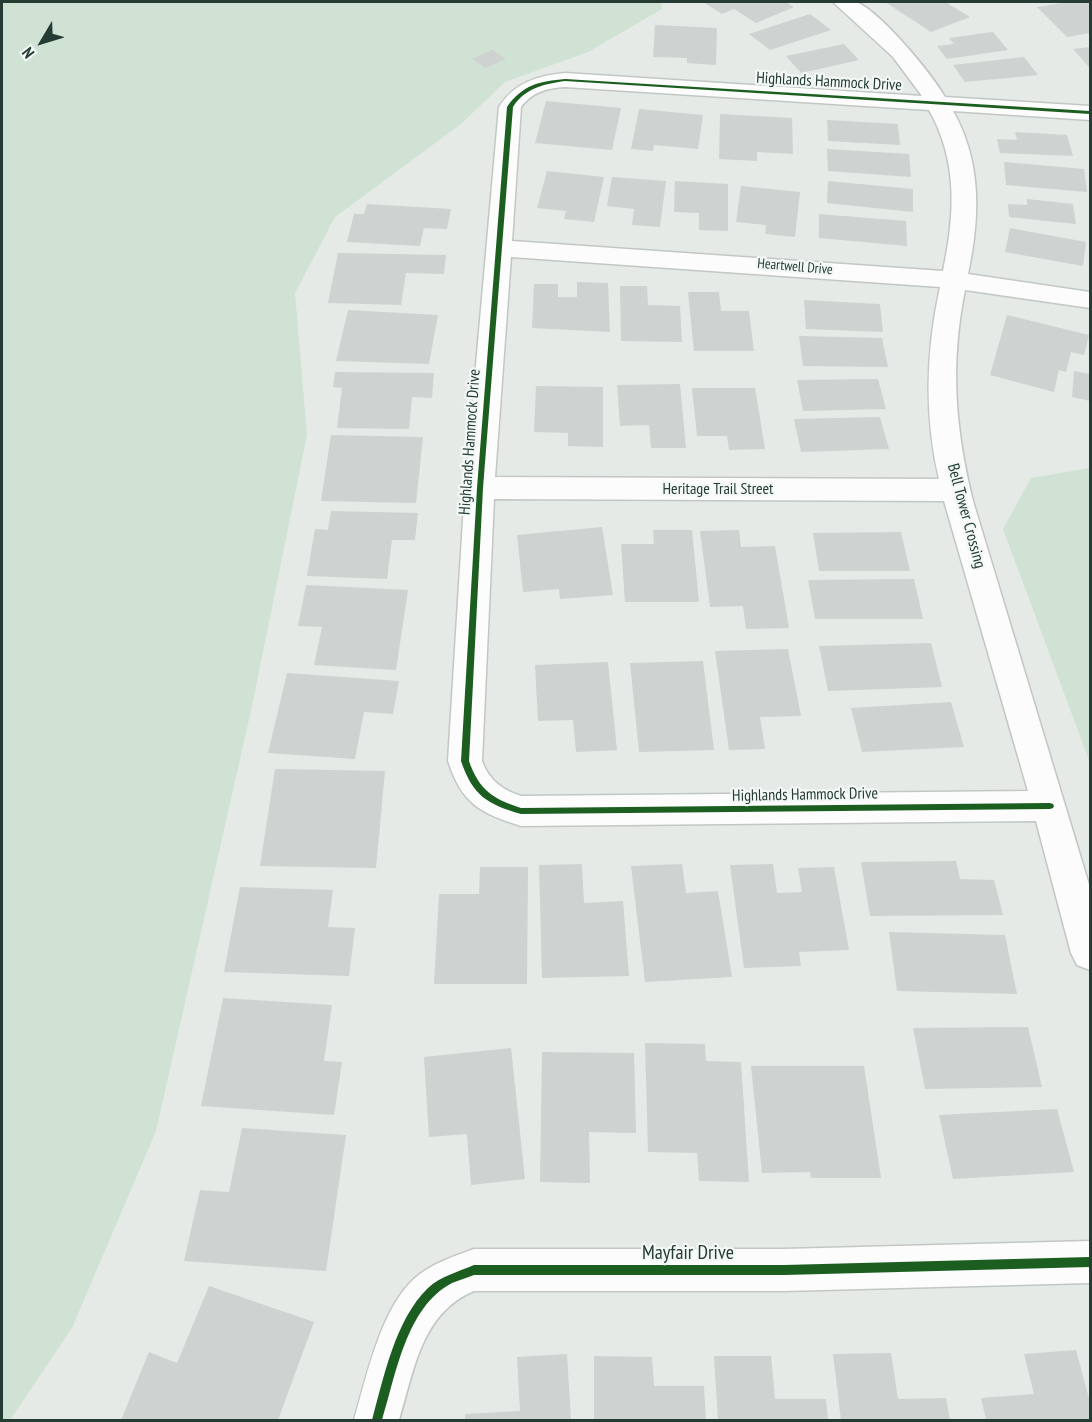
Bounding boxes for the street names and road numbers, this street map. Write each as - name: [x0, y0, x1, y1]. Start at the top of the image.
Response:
- street label: Highlands Hammock Drive: [756, 69, 902, 95]
- street label: Heartwell Drive: [757, 255, 833, 279]
- street label: Highlands Hammock Drive: [455, 369, 485, 515]
- street label: Bell Tower Crossing: [943, 462, 989, 570]
- street label: Heritage Trail Street: [662, 479, 774, 499]
- street label: Highlands Hammock Drive: [732, 784, 878, 806]
- street label: Mayfair Drive: [642, 1241, 734, 1265]

